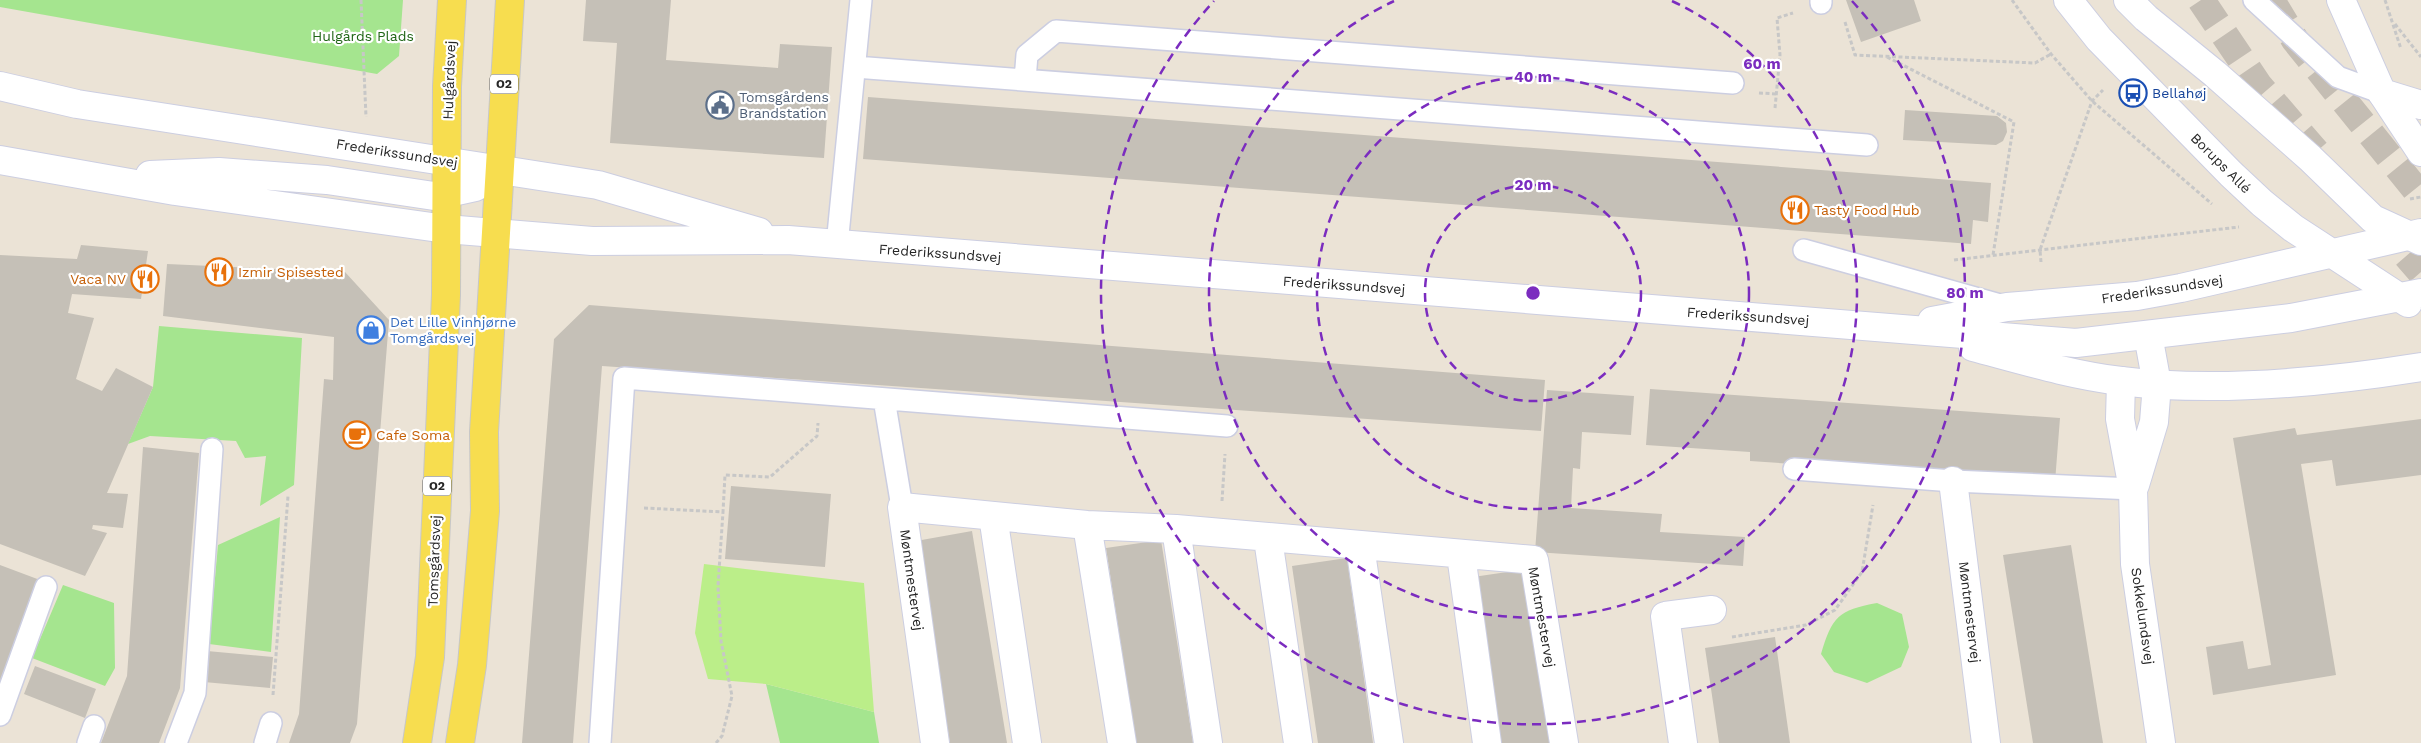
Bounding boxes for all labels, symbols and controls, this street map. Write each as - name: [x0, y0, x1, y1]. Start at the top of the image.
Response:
- park label: Hulgårds Plads: [312, 28, 414, 44]
- street label: Hulgårdsvej: [440, 40, 458, 120]
- text: 60 m: [1743, 55, 1781, 73]
- text: 40 m: [1514, 68, 1552, 86]
- road number: O2: [490, 74, 518, 94]
- bus stop icon: Bellahøj: [2118, 78, 2148, 108]
- place label: Bellahøj: [2152, 85, 2207, 101]
- place label: Tomsgårdens Brandstation: [739, 89, 829, 121]
- public building icon: Tomsgårdens Brandstation: [705, 90, 735, 120]
- street label: Borups Allé: [2188, 130, 2254, 196]
- street label: Frederikssundsvej: [335, 135, 459, 171]
- text: 20 m: [1514, 176, 1552, 194]
- restaurant icon: Tasty Food Hub: [1780, 195, 1810, 225]
- place label: Tasty Food Hub: [1814, 202, 1920, 218]
- street label: Frederikssundsvej: [878, 241, 1002, 265]
- restaurant icon: Izmir Spisested: [204, 257, 234, 287]
- restaurant icon: Vaca NV: [130, 264, 160, 294]
- place label: Izmir Spisested: [238, 264, 344, 280]
- place label: Vaca NV: [70, 271, 126, 287]
- street label: Frederikssundsvej: [2100, 271, 2224, 307]
- street label: Frederikssundsvej: [1282, 273, 1406, 297]
- centre of rings: [1524, 284, 1542, 302]
- text: 80 m: [1946, 284, 1984, 302]
- street label: Frederikssundsvej: [1686, 304, 1810, 328]
- place label: Det Lille Vinhjørne Tomgårdsvej: [390, 314, 516, 346]
- shop icon: Det Lille Vinhjørne Tomgårdsvej: [356, 315, 386, 345]
- cafe icon: Cafe Soma: [342, 420, 372, 450]
- place label: Cafe Soma: [376, 427, 450, 443]
- road number: O2: [423, 476, 451, 496]
- street label: Tomsgårdsvej: [424, 515, 444, 607]
- street label: Møntmestervej: [897, 528, 927, 632]
- street label: Møntmestervej: [1956, 560, 1984, 664]
- street label: Møntmestervej: [1525, 565, 1559, 669]
- street label: Sokkelundsvej: [2128, 566, 2158, 666]

